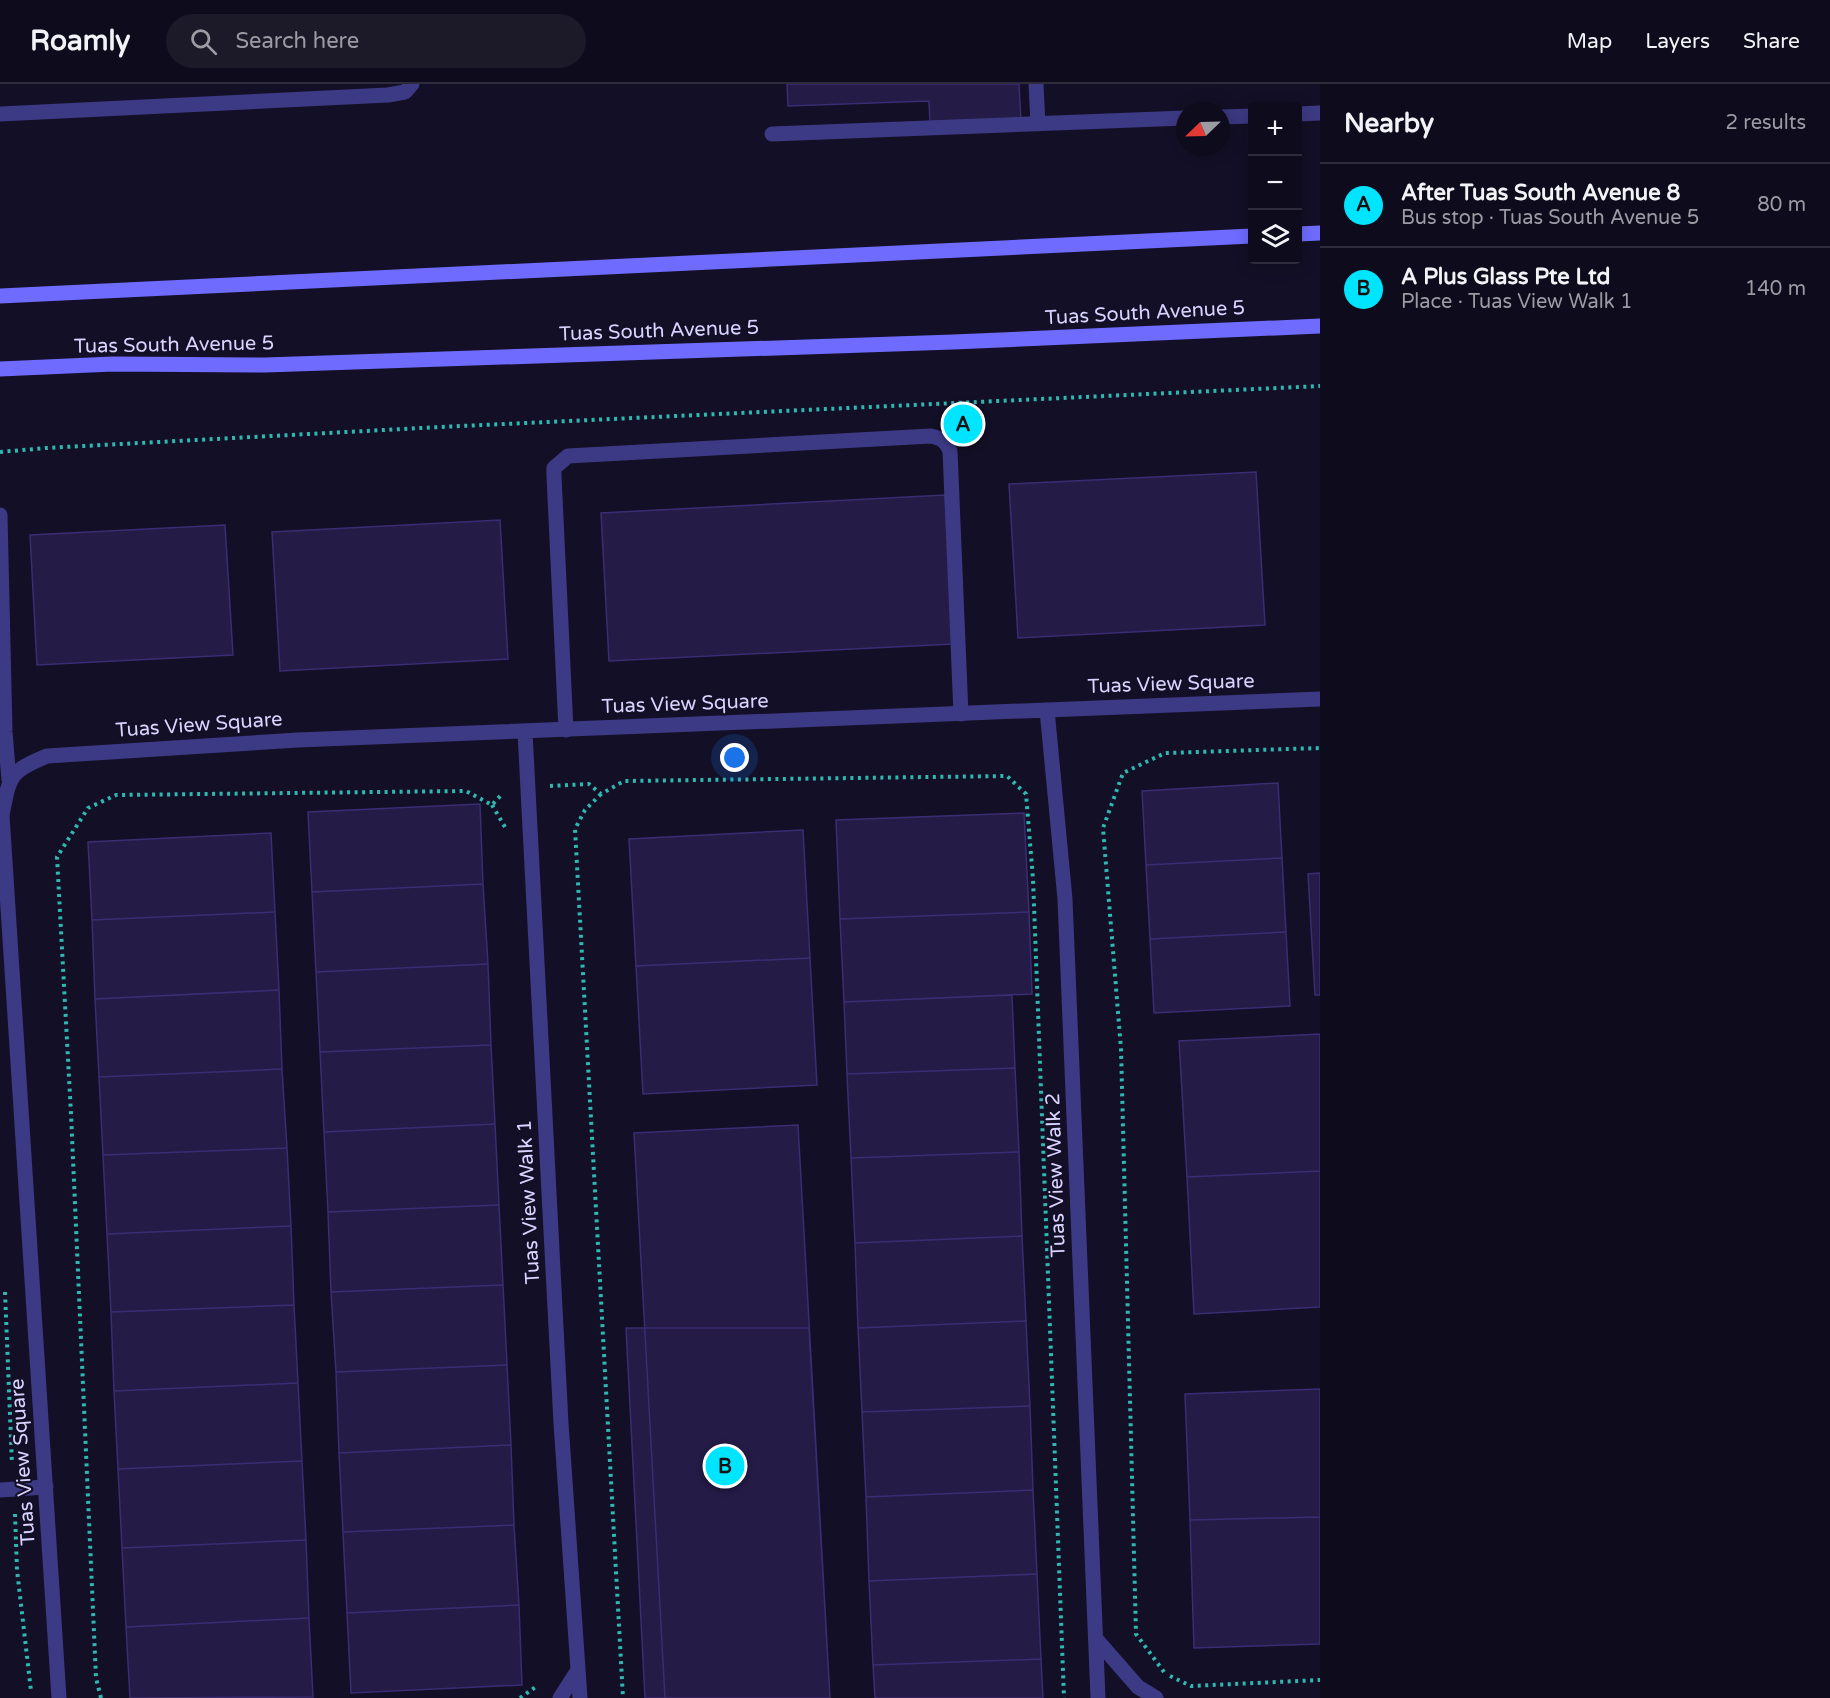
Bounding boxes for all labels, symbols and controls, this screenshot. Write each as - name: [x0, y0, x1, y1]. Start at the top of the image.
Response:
- search box: [166, 14, 586, 68]
- text: Roamly: [30, 24, 130, 58]
- icon: search: [187, 25, 220, 58]
- text: Search here: [235, 28, 359, 54]
- text: Map: [1567, 29, 1612, 54]
- text: Layers: [1645, 29, 1710, 54]
- text: Share: [1743, 29, 1800, 54]
- north arrow: [1176, 102, 1230, 156]
- map controls: [1248, 102, 1302, 264]
- button: +: [1248, 102, 1302, 156]
- text: Nearby: [1344, 108, 1434, 139]
- text: 2 results: [1726, 111, 1806, 135]
- button: −: [1248, 156, 1302, 210]
- text: After Tuas South Avenue 8: [1401, 180, 1680, 206]
- text: A: [1356, 193, 1371, 217]
- text: 80 m: [1757, 193, 1806, 217]
- text: Bus stop · Tuas South Avenue 5: [1401, 206, 1699, 230]
- button: layers: [1248, 210, 1302, 264]
- text: A Plus Glass Pte Ltd: [1401, 264, 1610, 290]
- text: B: [1357, 277, 1370, 301]
- text: 140 m: [1745, 277, 1806, 301]
- text: Place · Tuas View Walk 1: [1401, 290, 1632, 314]
- street label: Tuas South Avenue 5: [1044, 296, 1246, 330]
- street label: Tuas South Avenue 5: [559, 316, 759, 346]
- street label: Tuas South Avenue 5: [74, 331, 274, 359]
- pin: A: [944, 402, 982, 446]
- street label: Tuas View Square: [1087, 669, 1255, 699]
- street label: Tuas View Square: [601, 689, 769, 719]
- street label: Tuas View Square: [115, 707, 283, 743]
- your location: [720, 743, 749, 772]
- street label: Tuas View Walk 2: [1041, 1092, 1071, 1258]
- street label: Tuas View Walk 1: [513, 1119, 545, 1285]
- street label: Tuas View Square: [5, 1378, 41, 1546]
- pin: B: [706, 1444, 744, 1488]

